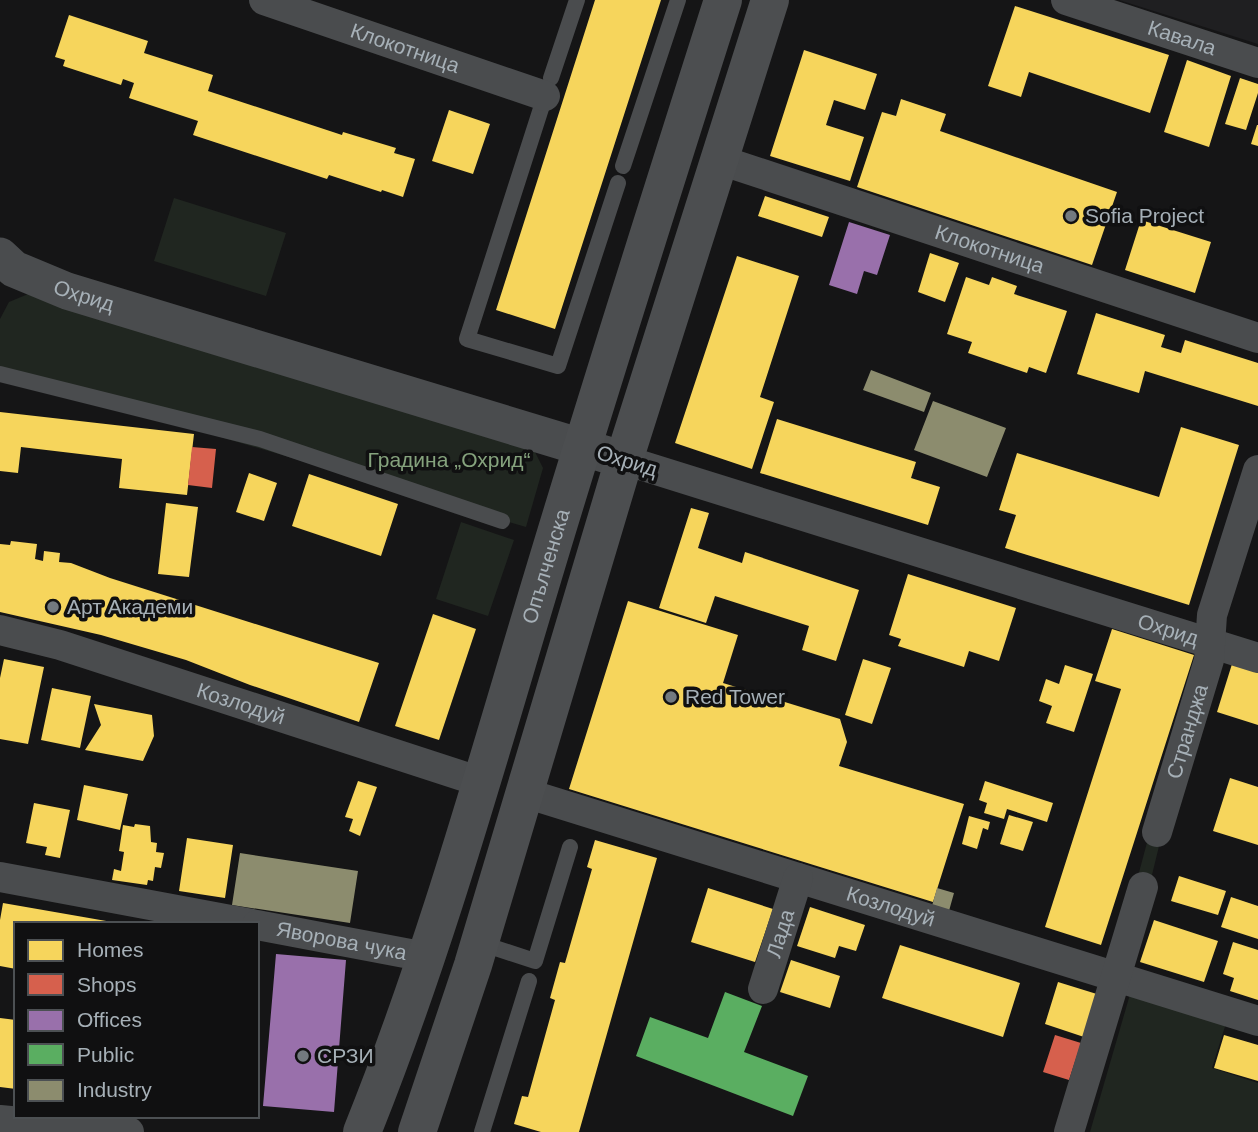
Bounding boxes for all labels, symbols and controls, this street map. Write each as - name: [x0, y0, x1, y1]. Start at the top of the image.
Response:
- street label: Кавала: [1145, 16, 1219, 60]
- street label: Клокотница: [348, 18, 463, 77]
- place label: Sofia Project: [1085, 204, 1204, 227]
- marker: Sofia Project: [1063, 208, 1079, 224]
- street label: Клокотница: [932, 220, 1048, 278]
- street label: Охрид: [50, 275, 117, 316]
- street label: Охрид: [594, 440, 660, 481]
- park label: Градина „Охрид“: [368, 448, 530, 471]
- street label: Опълченска: [517, 506, 574, 626]
- place label: Арт Академи: [67, 595, 193, 618]
- marker: Арт Академи: [45, 599, 61, 615]
- street label: Охрид: [1135, 609, 1201, 650]
- street label: Козлодуй: [194, 678, 288, 728]
- street label: Странджа: [1162, 681, 1212, 781]
- place label: Red Tower: [685, 685, 785, 708]
- marker: Red Tower: [663, 689, 679, 705]
- street label: Козлодуй: [844, 882, 938, 931]
- street label: Лада: [762, 906, 798, 961]
- street label: Яворова чука: [274, 917, 409, 964]
- legend: [14, 922, 259, 1118]
- text: Homes: [77, 938, 144, 961]
- text: Shops: [77, 973, 137, 996]
- text: Offices: [77, 1008, 142, 1031]
- text: Public: [77, 1043, 134, 1066]
- place label: СРЗИ: [317, 1044, 374, 1067]
- marker: СРЗИ: [295, 1048, 311, 1064]
- text: Industry: [77, 1078, 152, 1101]

